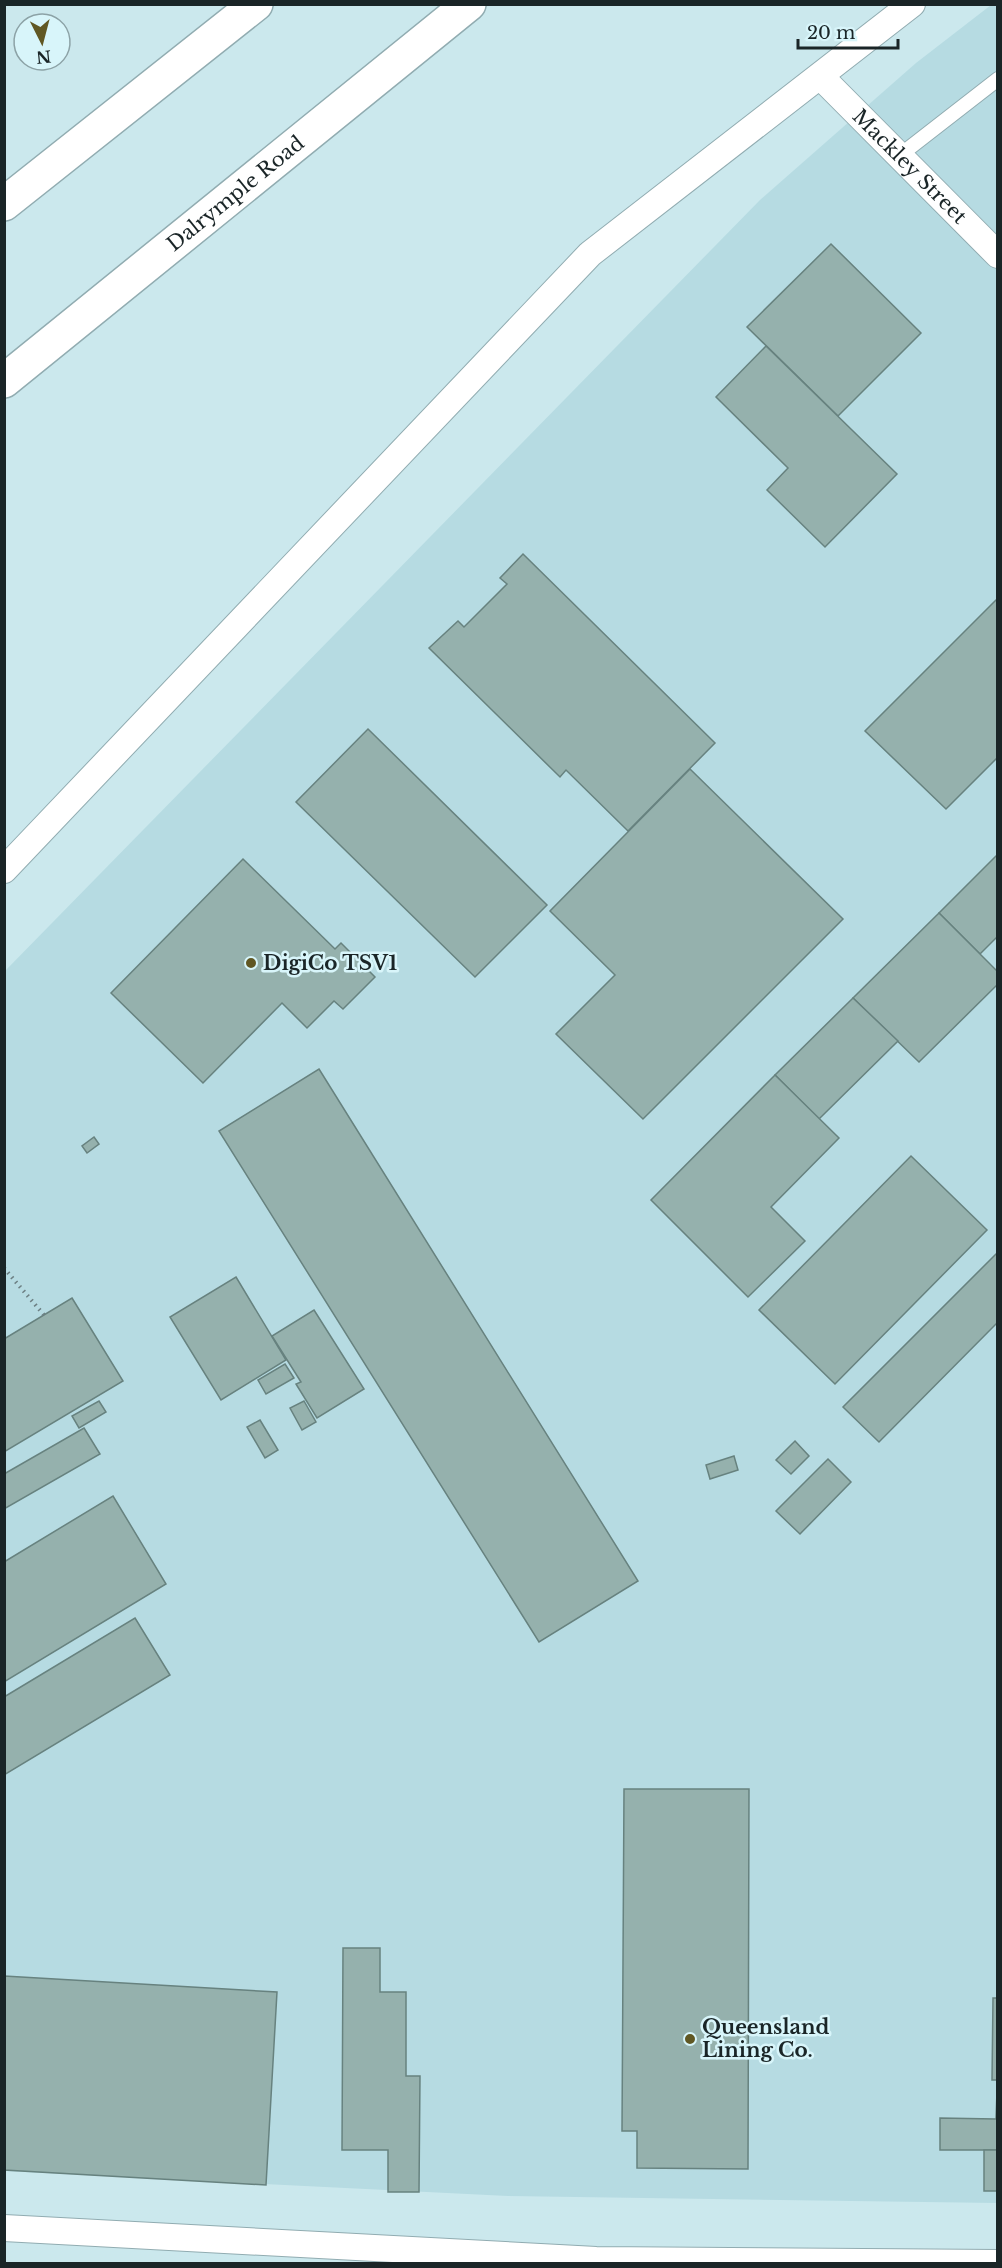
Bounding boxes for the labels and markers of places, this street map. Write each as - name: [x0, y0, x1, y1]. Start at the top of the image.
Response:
- place label: DigiCo TSV1: [263, 951, 397, 975]
- marker: DigiCo TSV1: [244, 956, 258, 970]
- place label: Queensland Lining Co.: [702, 2015, 830, 2062]
- marker: Queensland Lining Co.: [683, 2032, 697, 2046]

